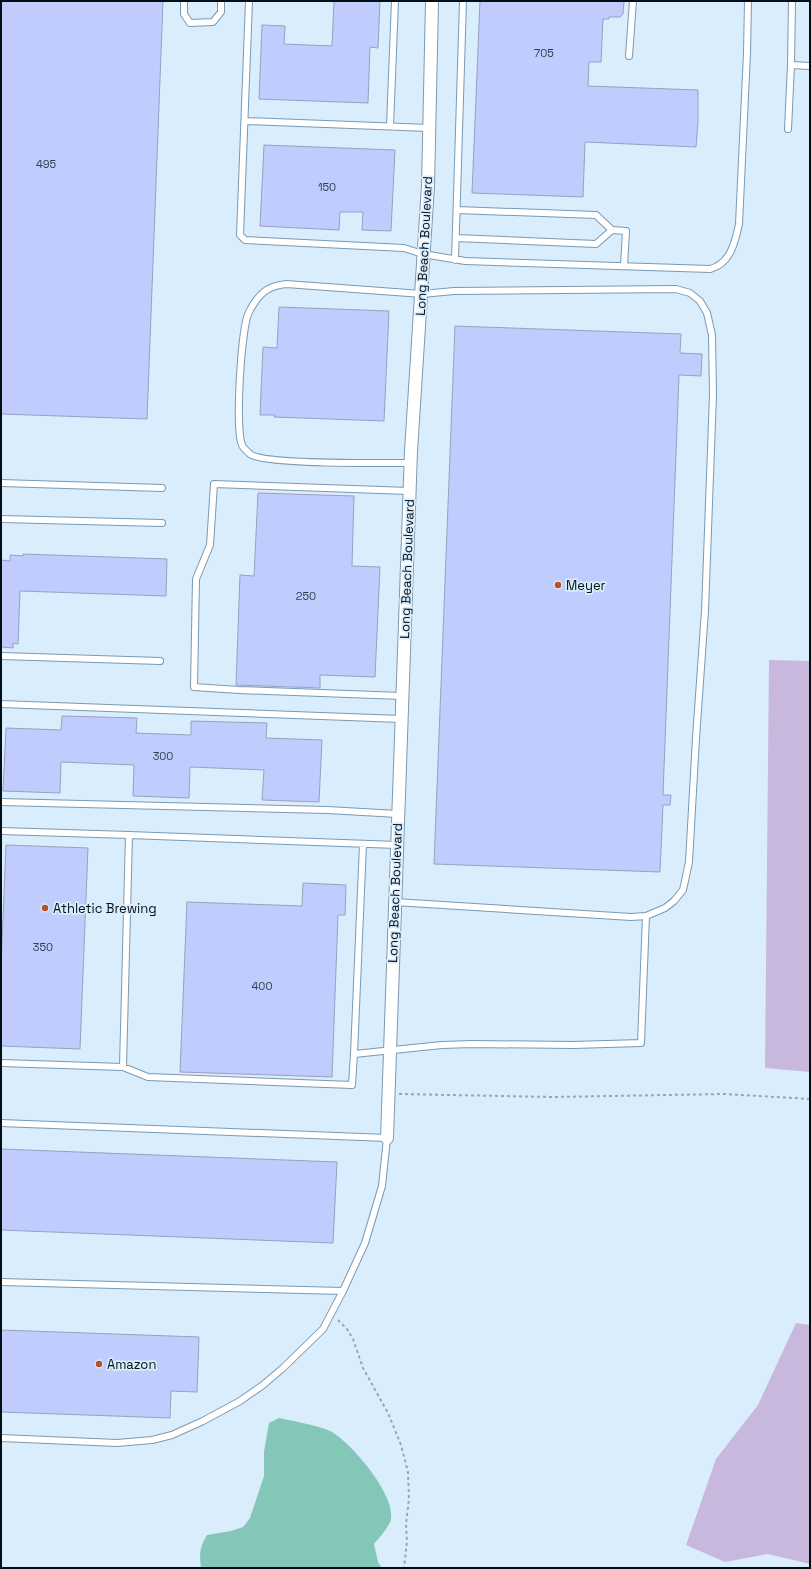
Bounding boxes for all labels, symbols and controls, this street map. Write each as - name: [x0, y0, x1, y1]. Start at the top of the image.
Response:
- house number: 705: [534, 46, 554, 60]
- house number: 495: [36, 157, 57, 171]
- street label: Long Beach Boulevard: [412, 176, 436, 316]
- house number: 150: [318, 180, 336, 194]
- street label: Long Beach Boulevard: [396, 499, 418, 639]
- place label: Meyer: [566, 577, 606, 594]
- marker: Meyer: [553, 580, 563, 590]
- house number: 250: [296, 589, 316, 603]
- house number: 300: [153, 749, 173, 763]
- street label: Long Beach Boulevard: [384, 823, 406, 963]
- place label: Athletic Brewing: [53, 900, 157, 917]
- marker: Athletic Brewing: [40, 903, 50, 913]
- house number: 350: [33, 940, 53, 954]
- house number: 400: [252, 979, 272, 993]
- place label: Amazon: [107, 1356, 156, 1373]
- marker: Amazon: [94, 1359, 104, 1369]

